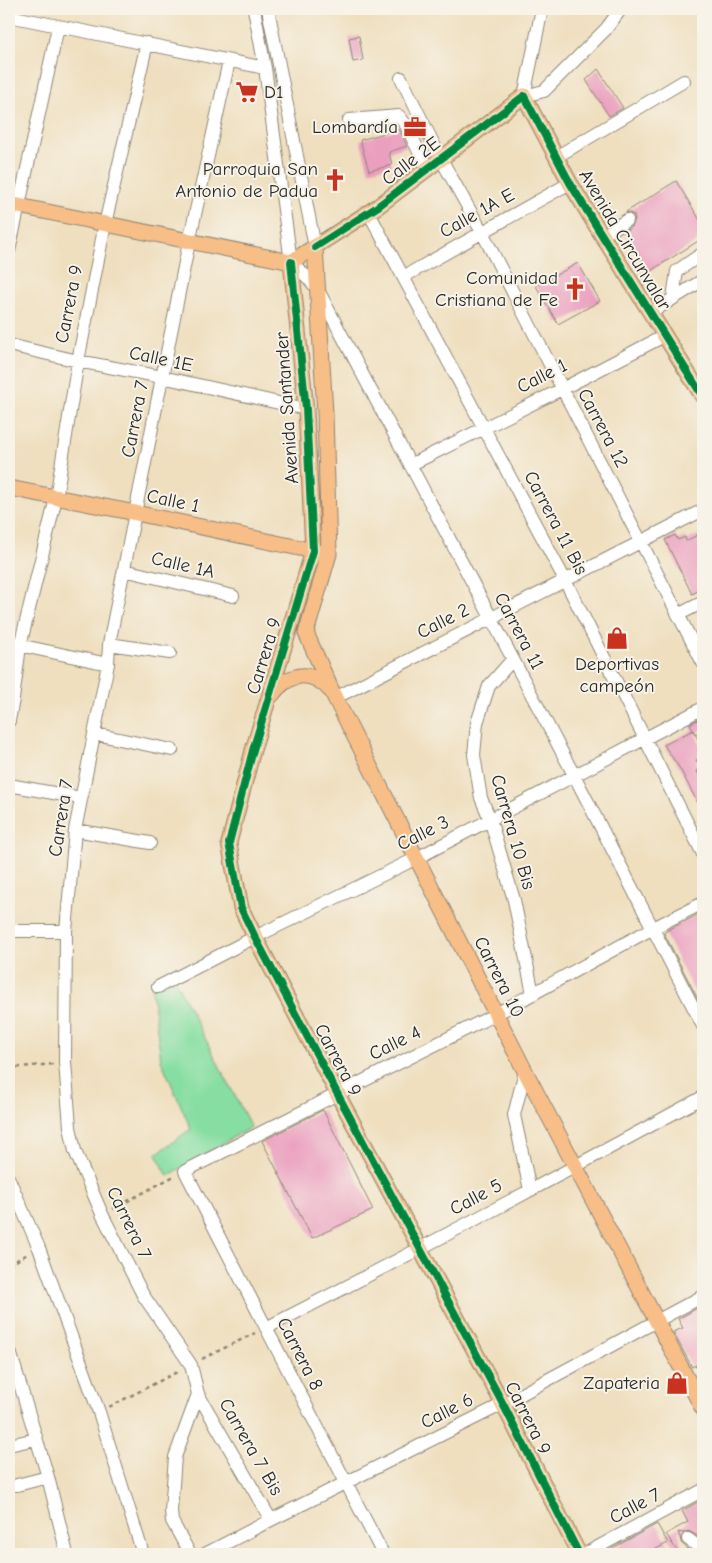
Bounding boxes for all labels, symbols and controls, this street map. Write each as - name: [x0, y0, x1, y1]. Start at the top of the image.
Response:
- supermarket icon: D1: [234, 79, 260, 105]
- place label: D1: [264, 81, 283, 103]
- office icon: Lombardía: [402, 114, 428, 140]
- place label: Lombardía: [312, 116, 398, 138]
- street label: Calle 2E: [378, 132, 444, 190]
- place label: Parroquia San Antonio de Padua: [175, 158, 318, 202]
- street label: Avenida Circunvalar: [574, 166, 676, 315]
- church icon: Parroquia San Antonio de Padua: [322, 167, 348, 193]
- street label: Calle 1A E: [436, 183, 518, 243]
- street label: Carrera 9: [51, 263, 87, 345]
- place label: Comunidad Cristiana de Fe: [435, 267, 558, 311]
- church icon: Comunidad Cristiana de Fe: [562, 276, 588, 302]
- street label: Avenida Santander: [271, 331, 303, 485]
- street label: Calle 1E: [127, 342, 195, 376]
- street label: Calle 1: [513, 354, 571, 398]
- street label: Carrera 7: [117, 379, 153, 459]
- street label: Carrera 12: [573, 385, 633, 471]
- street label: Carrera 11 Bis: [519, 467, 593, 579]
- street label: Calle 1: [145, 485, 201, 517]
- street label: Calle 1A: [149, 547, 217, 583]
- street label: Carrera 11: [490, 589, 548, 673]
- street label: Calle 2: [413, 599, 473, 643]
- street label: Carrera 9: [242, 615, 286, 697]
- shop icon: Deportivas campeón: [604, 625, 630, 651]
- place label: Deportivas campeón: [575, 653, 659, 697]
- street label: Carrera 10 Bis: [486, 772, 540, 892]
- street label: Carrera 7: [44, 778, 78, 858]
- street label: Calle 3: [393, 811, 453, 855]
- street label: Carrera 10: [469, 933, 529, 1021]
- street label: Carrera 9: [310, 1020, 366, 1100]
- street label: Calle 4: [366, 1021, 424, 1065]
- street label: Calle 5: [446, 1174, 506, 1220]
- street label: Carrera 7: [102, 1183, 156, 1263]
- street label: Carrera 8: [272, 1314, 328, 1394]
- shop icon: Zapateria: [664, 1370, 690, 1396]
- place label: Zapateria: [583, 1372, 660, 1394]
- street label: Carrera 9: [500, 1378, 556, 1458]
- street label: Calle 6: [417, 1388, 477, 1434]
- street label: Carrera 7 Bis: [214, 1395, 288, 1500]
- street label: Calle 7: [606, 1483, 664, 1529]

